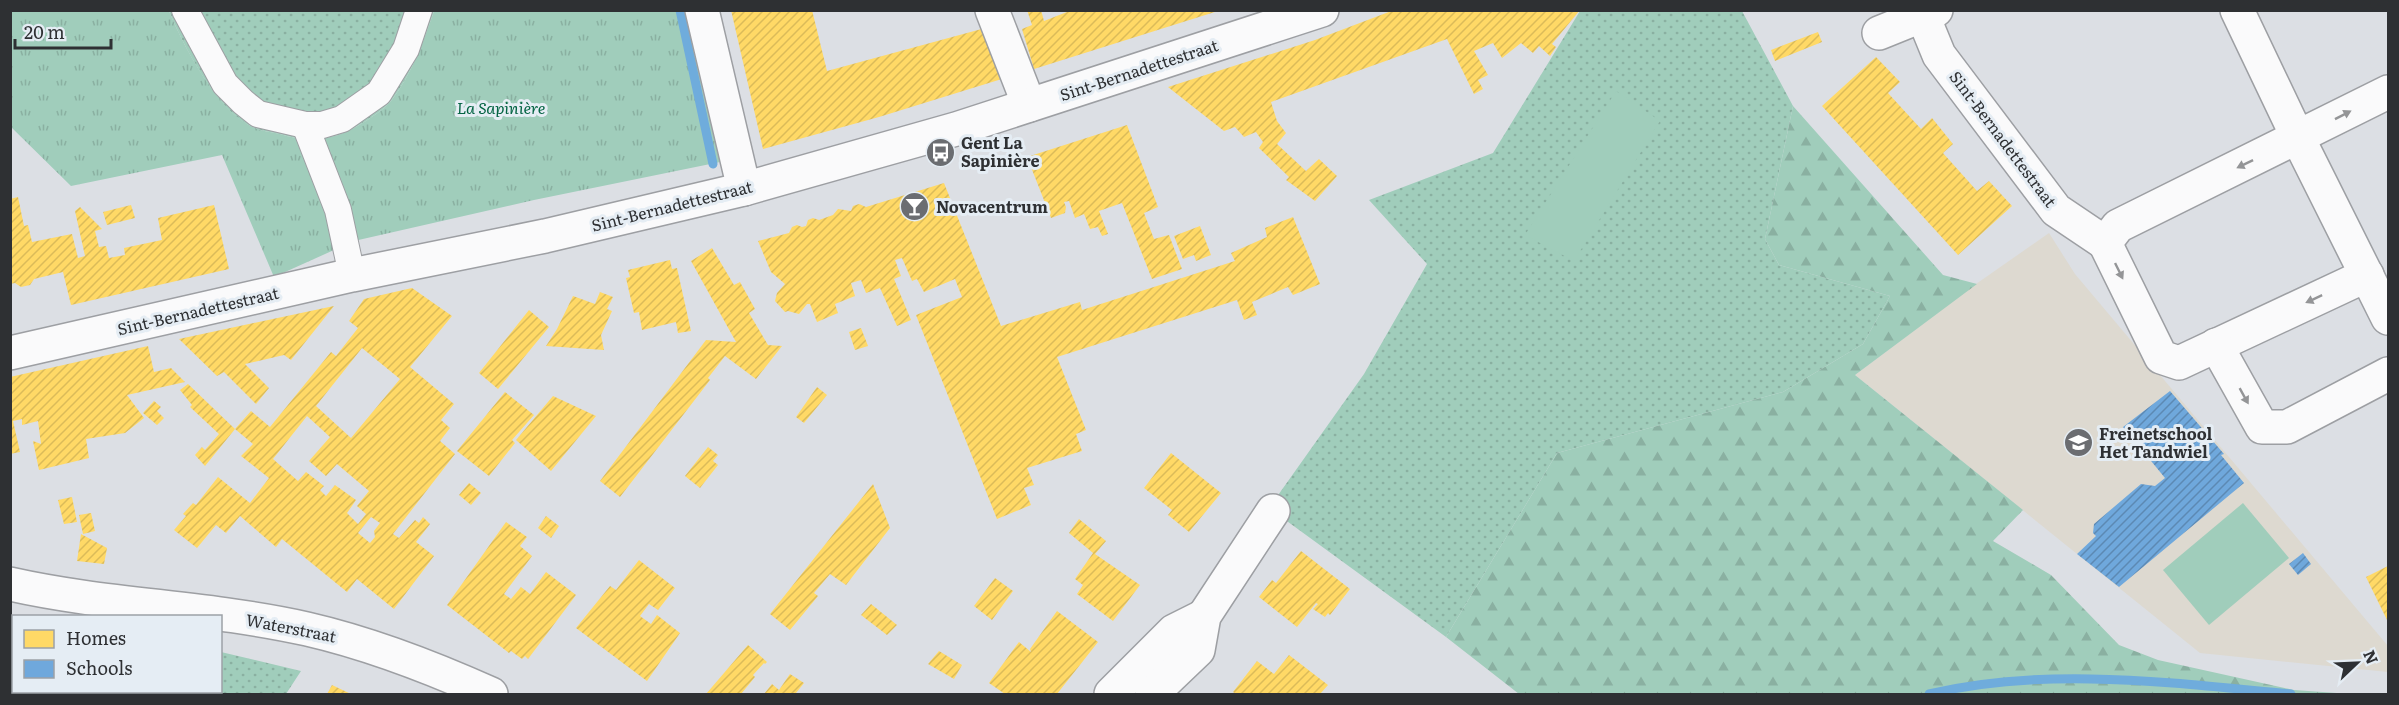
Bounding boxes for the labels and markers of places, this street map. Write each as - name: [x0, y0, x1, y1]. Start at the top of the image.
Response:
- place label: Gent La Sapinière: [961, 130, 1040, 172]
- bus stop icon: Gent La Sapinière: [924, 136, 956, 168]
- bar icon: Novacentrum: [899, 191, 931, 223]
- place label: Novacentrum: [936, 194, 1048, 218]
- place label: Freinetschool Het Tandwiel: [2099, 421, 2213, 463]
- school or university icon: Freinetschool Het Tandwiel: [2062, 427, 2094, 459]

